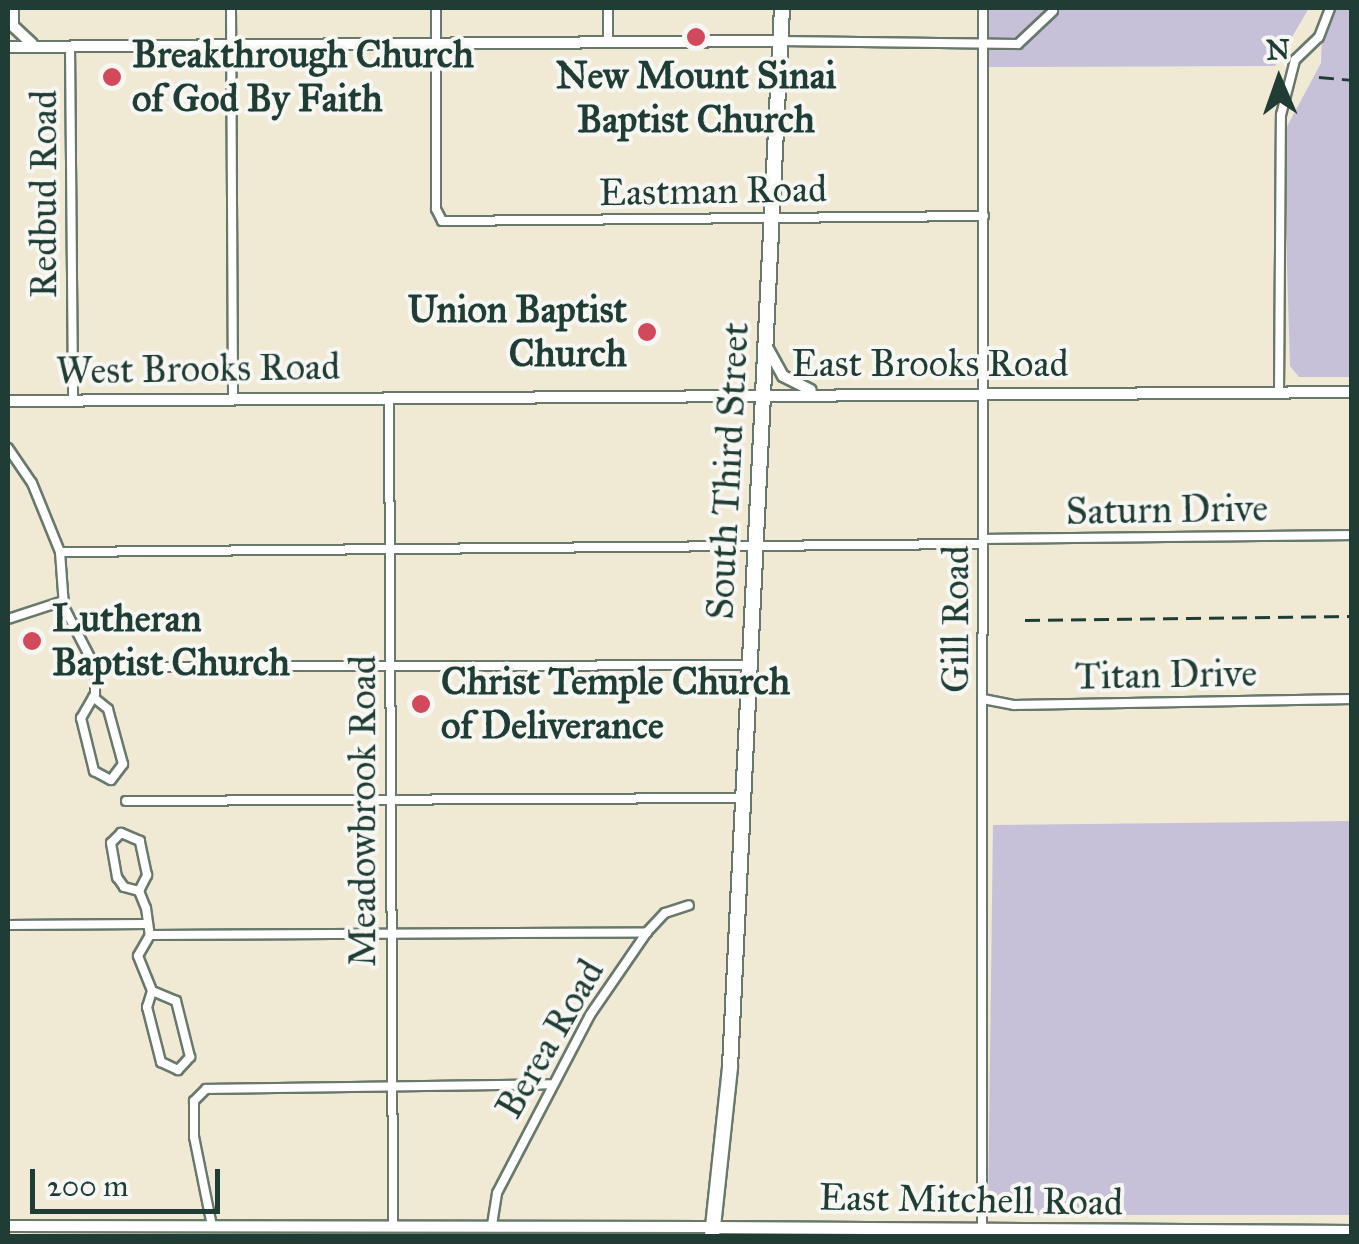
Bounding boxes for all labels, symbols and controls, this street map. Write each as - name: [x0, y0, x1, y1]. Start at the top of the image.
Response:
- marker: New Mount Sinai Baptist Church: [685, 26, 707, 48]
- north arrow: [1229, 30, 1329, 130]
- place label: Breakthrough Church of God By Faith: [132, 32, 474, 121]
- text: N: [1265, 32, 1290, 67]
- place label: New Mount Sinai Baptist Church: [556, 53, 836, 142]
- marker: Breakthrough Church of God By Faith: [101, 66, 123, 88]
- street label: Redbud Road: [21, 90, 67, 298]
- street label: Eastman Road: [598, 166, 828, 216]
- place label: Union Baptist Church: [407, 287, 627, 376]
- marker: Union Baptist Church: [636, 321, 658, 343]
- street label: South Third Street: [697, 321, 759, 621]
- street label: East Brooks Road: [791, 341, 1069, 387]
- street label: West Brooks Road: [56, 344, 340, 394]
- street label: Saturn Drive: [1065, 485, 1269, 535]
- street label: Gill Road: [933, 545, 979, 693]
- place label: Lutheran Baptist Church: [52, 596, 290, 686]
- marker: Lutheran Baptist Church: [21, 630, 43, 652]
- street label: Titan Drive: [1074, 651, 1258, 699]
- street label: Meadowbrook Road: [340, 655, 386, 967]
- place label: Christ Temple Church of Deliverance: [441, 659, 790, 748]
- marker: Christ Temple Church of Deliverance: [410, 693, 432, 715]
- street label: Berea Road: [486, 951, 614, 1127]
- scale bar: [35, 1149, 225, 1211]
- text: 200 m: [47, 1168, 128, 1204]
- street label: East Mitchell Road: [819, 1175, 1123, 1225]

